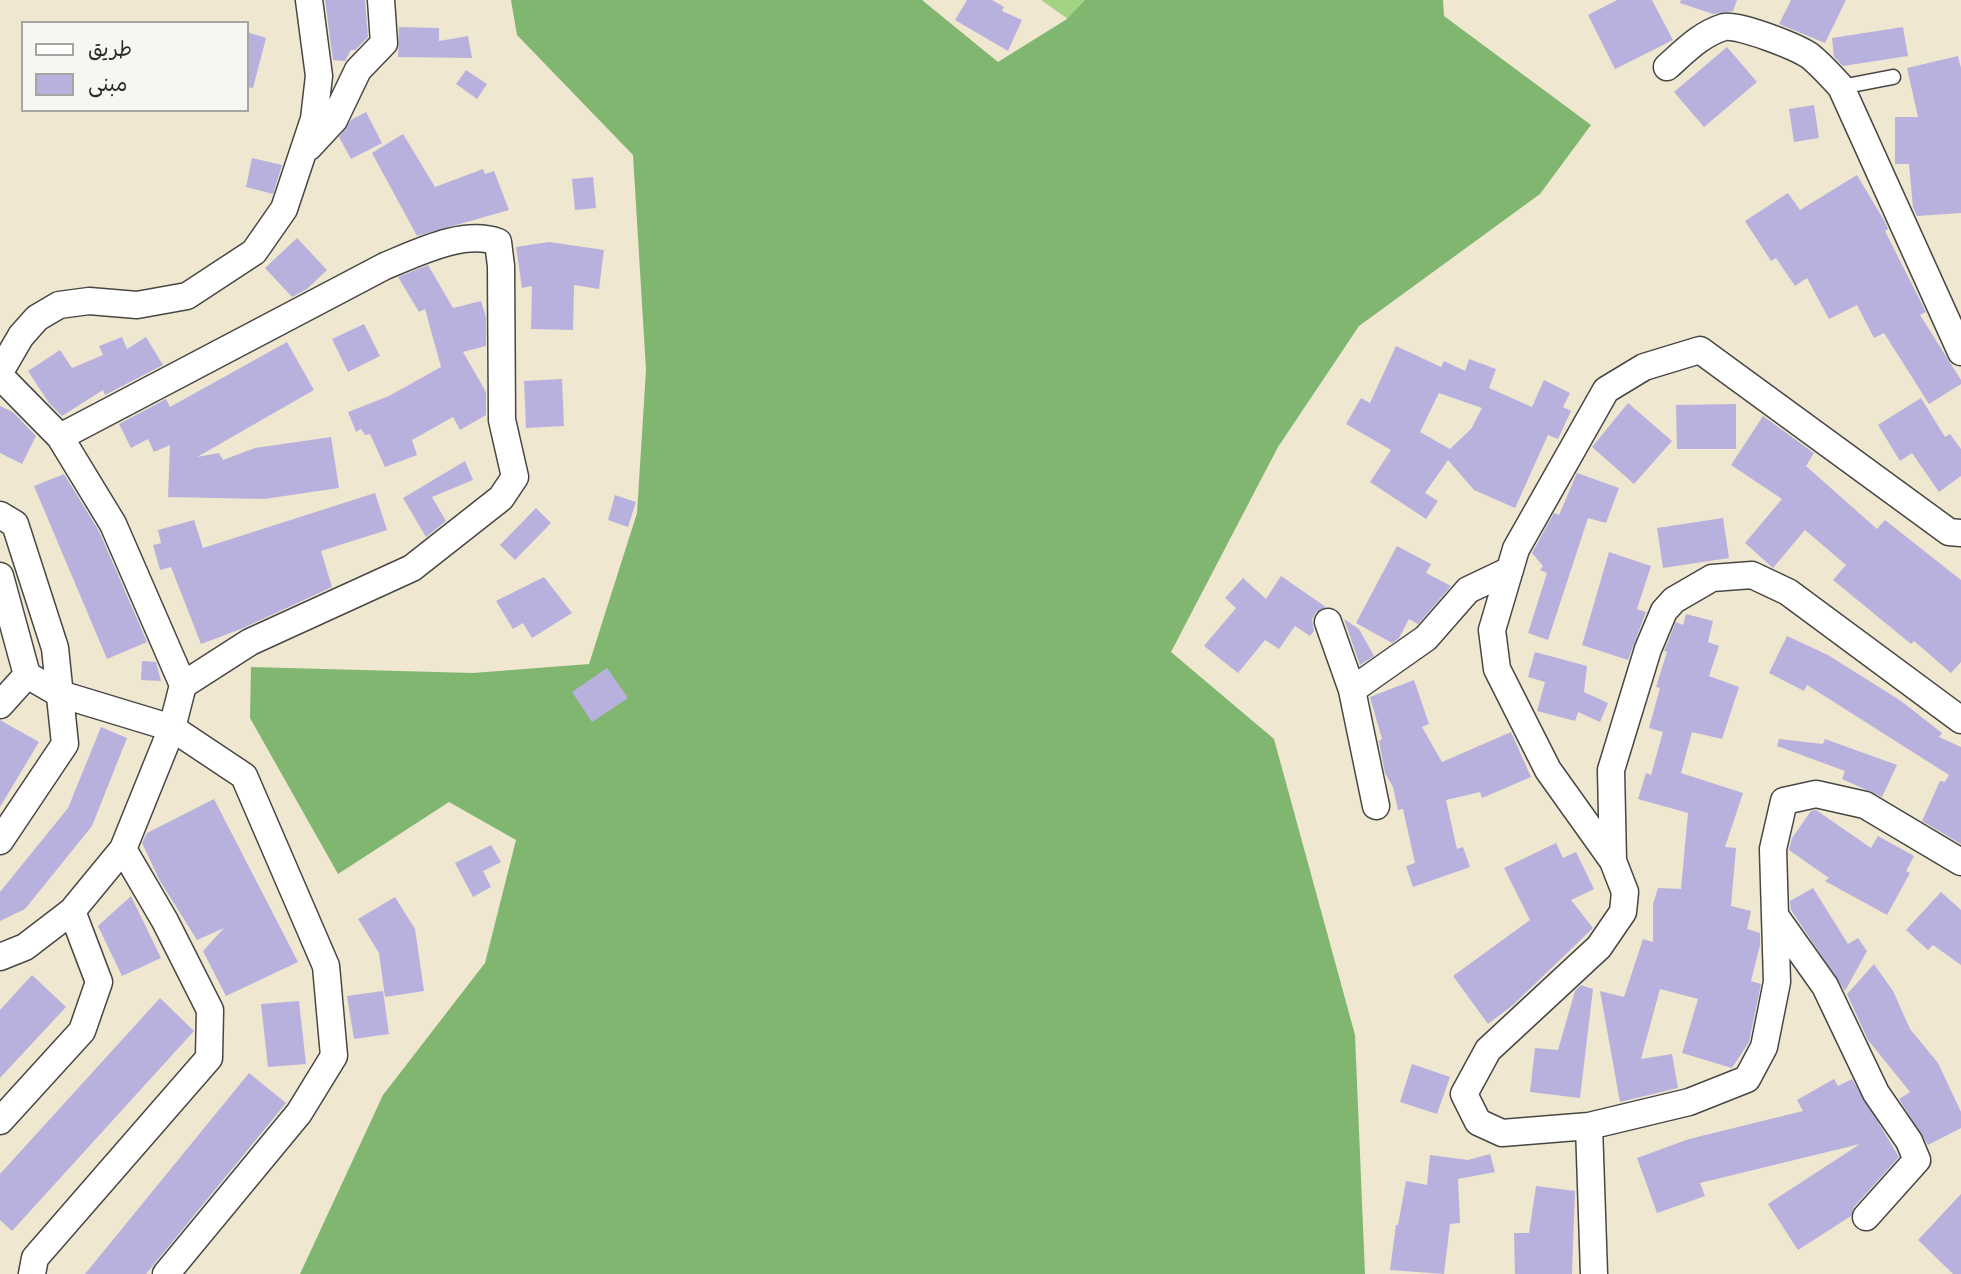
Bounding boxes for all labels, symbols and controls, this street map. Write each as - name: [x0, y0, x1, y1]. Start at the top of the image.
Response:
- legend: [21, 21, 248, 112]
- text: طريق: [88, 31, 132, 63]
- text: مبنى: [88, 66, 127, 98]

